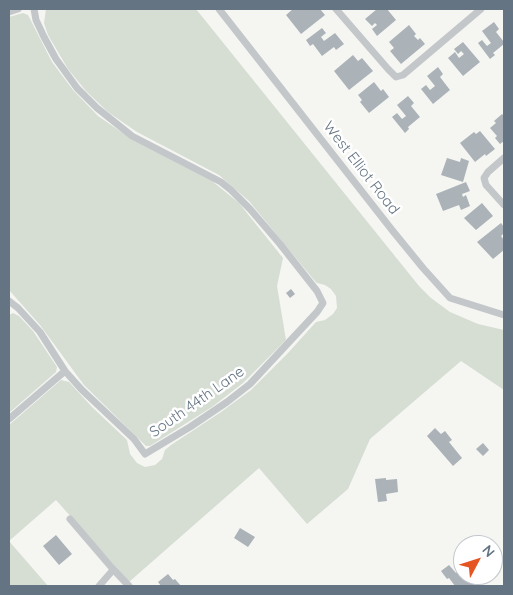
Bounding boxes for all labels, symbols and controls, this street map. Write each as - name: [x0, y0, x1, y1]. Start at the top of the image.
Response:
- street label: West Elliot Road: [319, 118, 403, 218]
- street label: South 44th Lane: [146, 363, 248, 441]
- north arrow: [453, 535, 503, 585]
- text: N: [479, 541, 499, 561]

